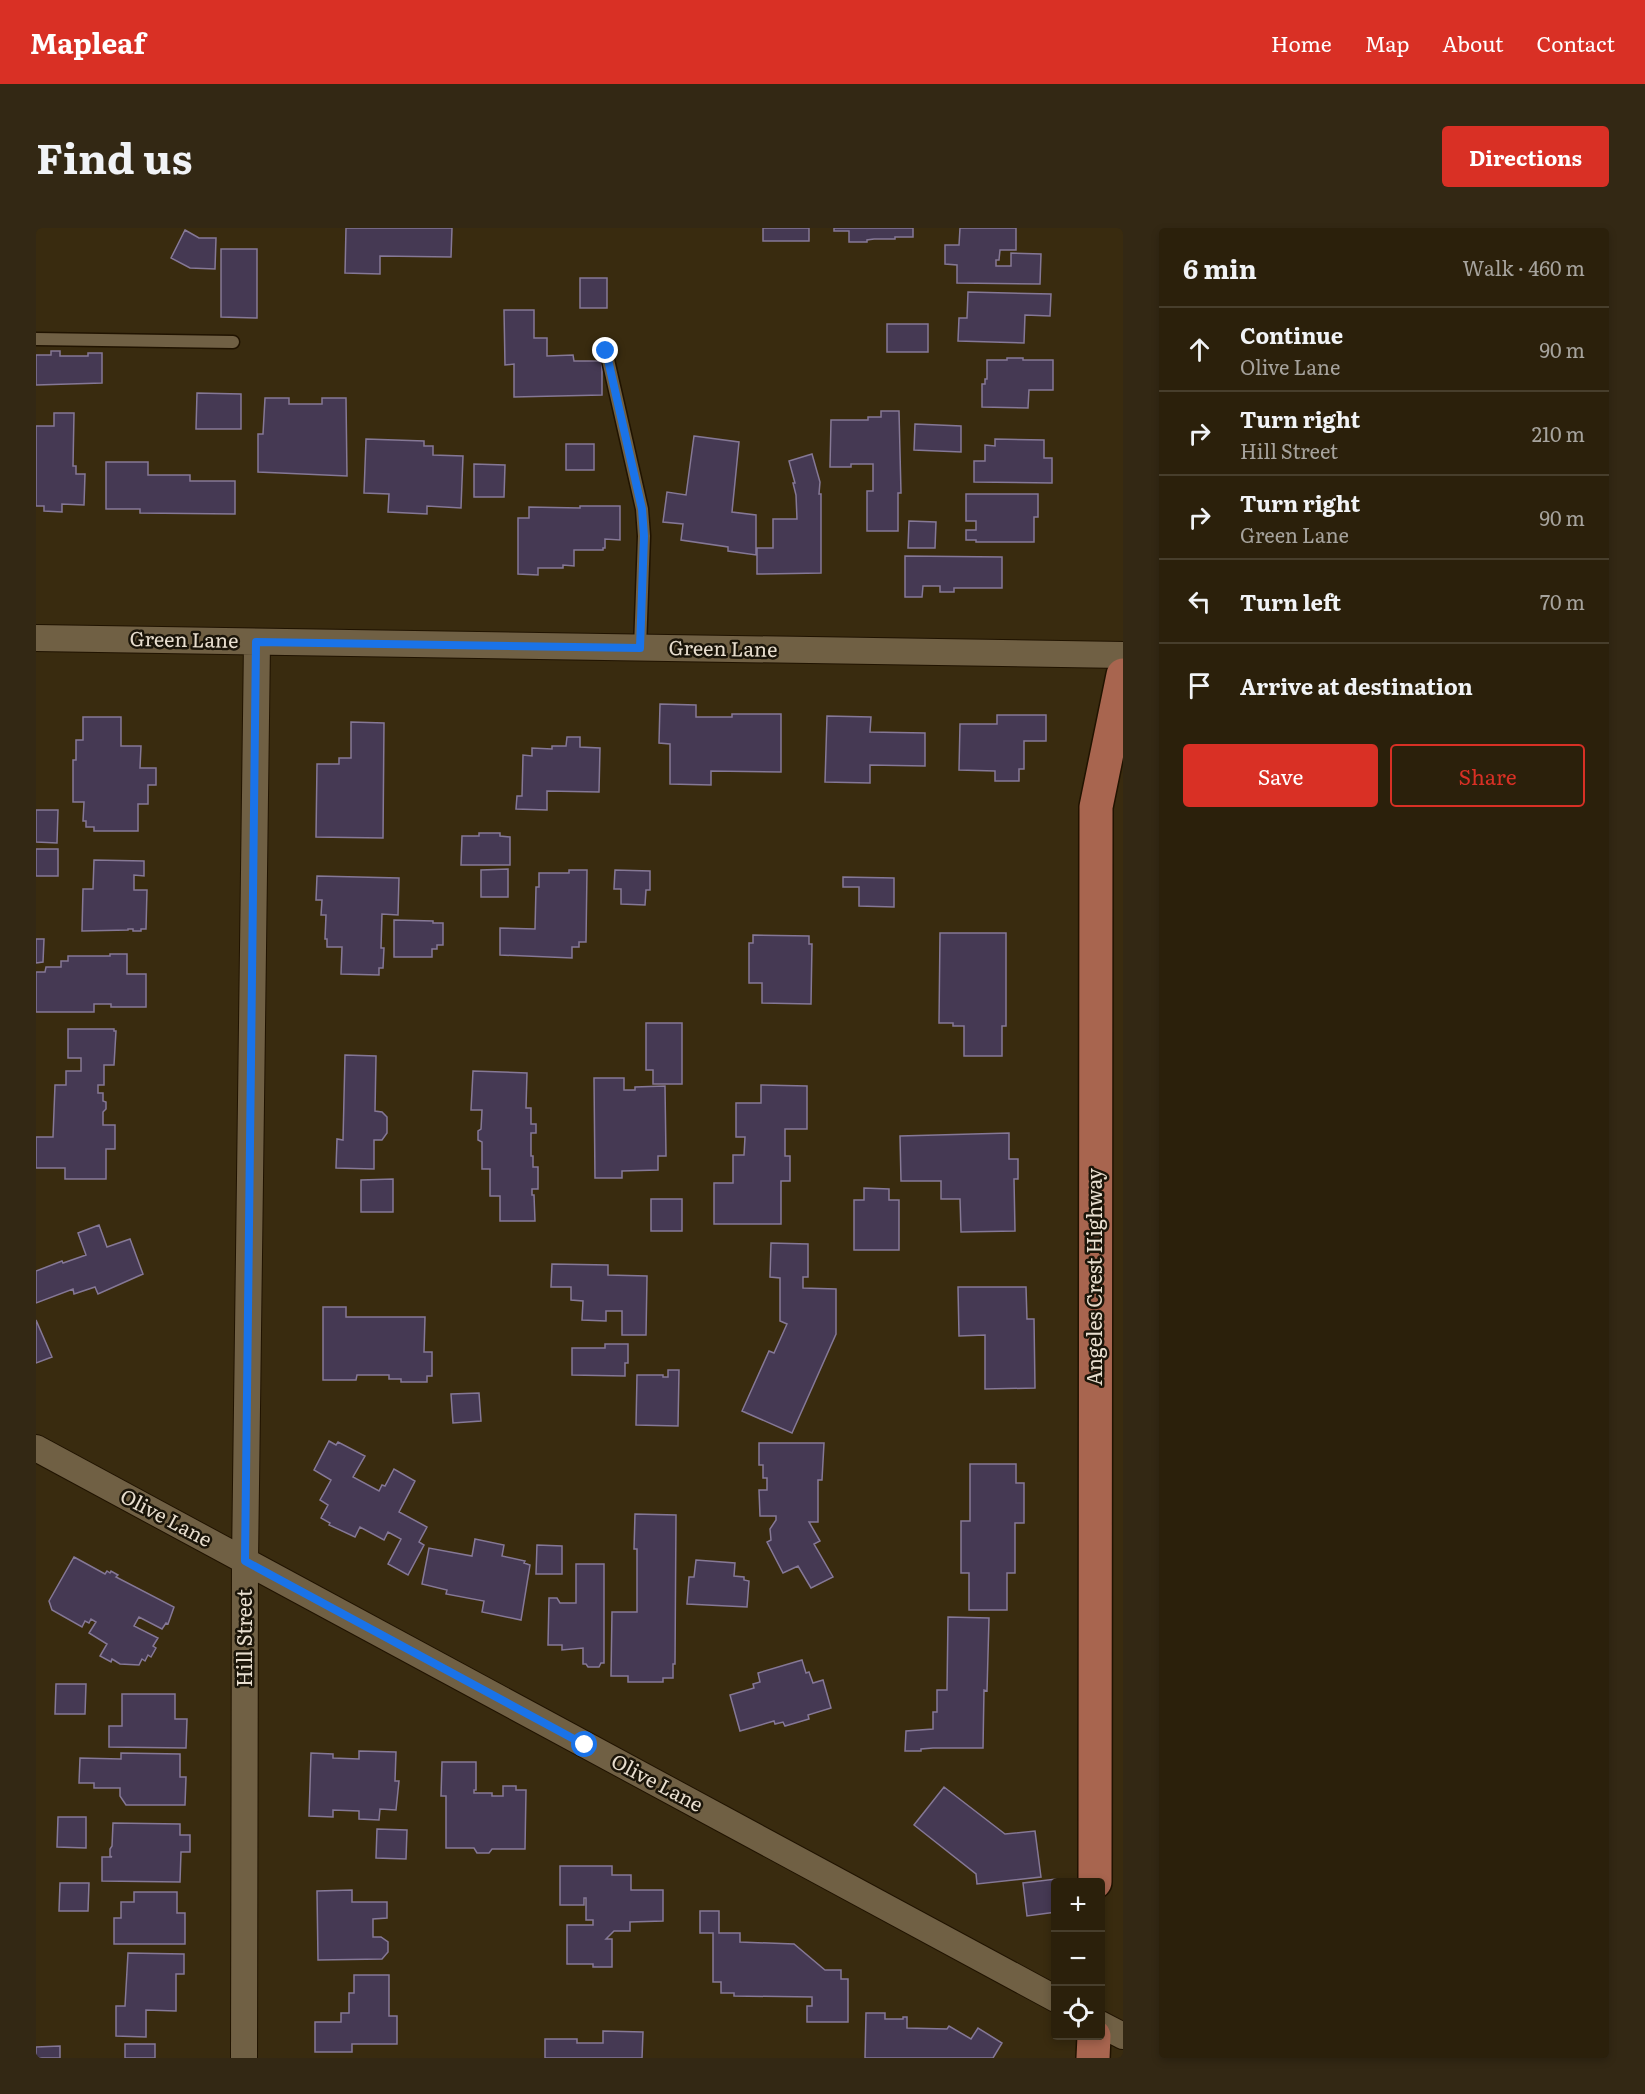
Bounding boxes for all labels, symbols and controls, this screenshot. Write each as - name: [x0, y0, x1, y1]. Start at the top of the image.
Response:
- text: Mapleaf: [30, 21, 145, 63]
- text: Home: [1271, 27, 1332, 58]
- text: Map: [1365, 27, 1409, 58]
- text: About: [1442, 27, 1504, 58]
- text: Contact: [1537, 27, 1615, 58]
- text: Find us: [36, 125, 193, 187]
- button: Directions: [1442, 126, 1609, 187]
- text: 6 min: [1183, 248, 1257, 287]
- text: Walk · 460 m: [1462, 252, 1585, 282]
- text: Continue: [1240, 318, 1343, 351]
- icon: ahead: [1183, 333, 1216, 366]
- text: 90 m: [1540, 334, 1585, 364]
- route end: [592, 337, 618, 363]
- text: Olive Lane: [1240, 351, 1340, 381]
- text: Turn right: [1240, 402, 1360, 435]
- icon: right: [1183, 417, 1216, 450]
- text: 210 m: [1532, 418, 1585, 448]
- text: Hill Street: [1240, 435, 1338, 465]
- text: Turn right: [1240, 486, 1360, 519]
- icon: right: [1183, 501, 1216, 534]
- text: 90 m: [1540, 502, 1585, 532]
- text: Green Lane: [1240, 519, 1349, 549]
- icon: left: [1183, 585, 1216, 618]
- text: Turn left: [1240, 585, 1341, 618]
- text: 70 m: [1540, 586, 1585, 616]
- street label: Green Lane: [129, 622, 239, 654]
- street label: Green Lane: [668, 631, 778, 663]
- icon: arrive: [1183, 669, 1216, 702]
- text: Arrive at destination: [1240, 669, 1473, 702]
- button: Save: [1183, 744, 1378, 807]
- button: Share: [1390, 744, 1585, 807]
- street label: Angeles Crest Highway: [1078, 1168, 1108, 1386]
- street label: Olive Lane: [116, 1479, 218, 1553]
- street label: Hill Street: [228, 1589, 258, 1687]
- route start: [571, 1731, 597, 1757]
- street label: Olive Lane: [607, 1744, 709, 1818]
- map controls: [1051, 1878, 1105, 2040]
- button: +: [1051, 1878, 1105, 1932]
- button: −: [1051, 1932, 1105, 1986]
- button: locate: [1051, 1986, 1105, 2040]

